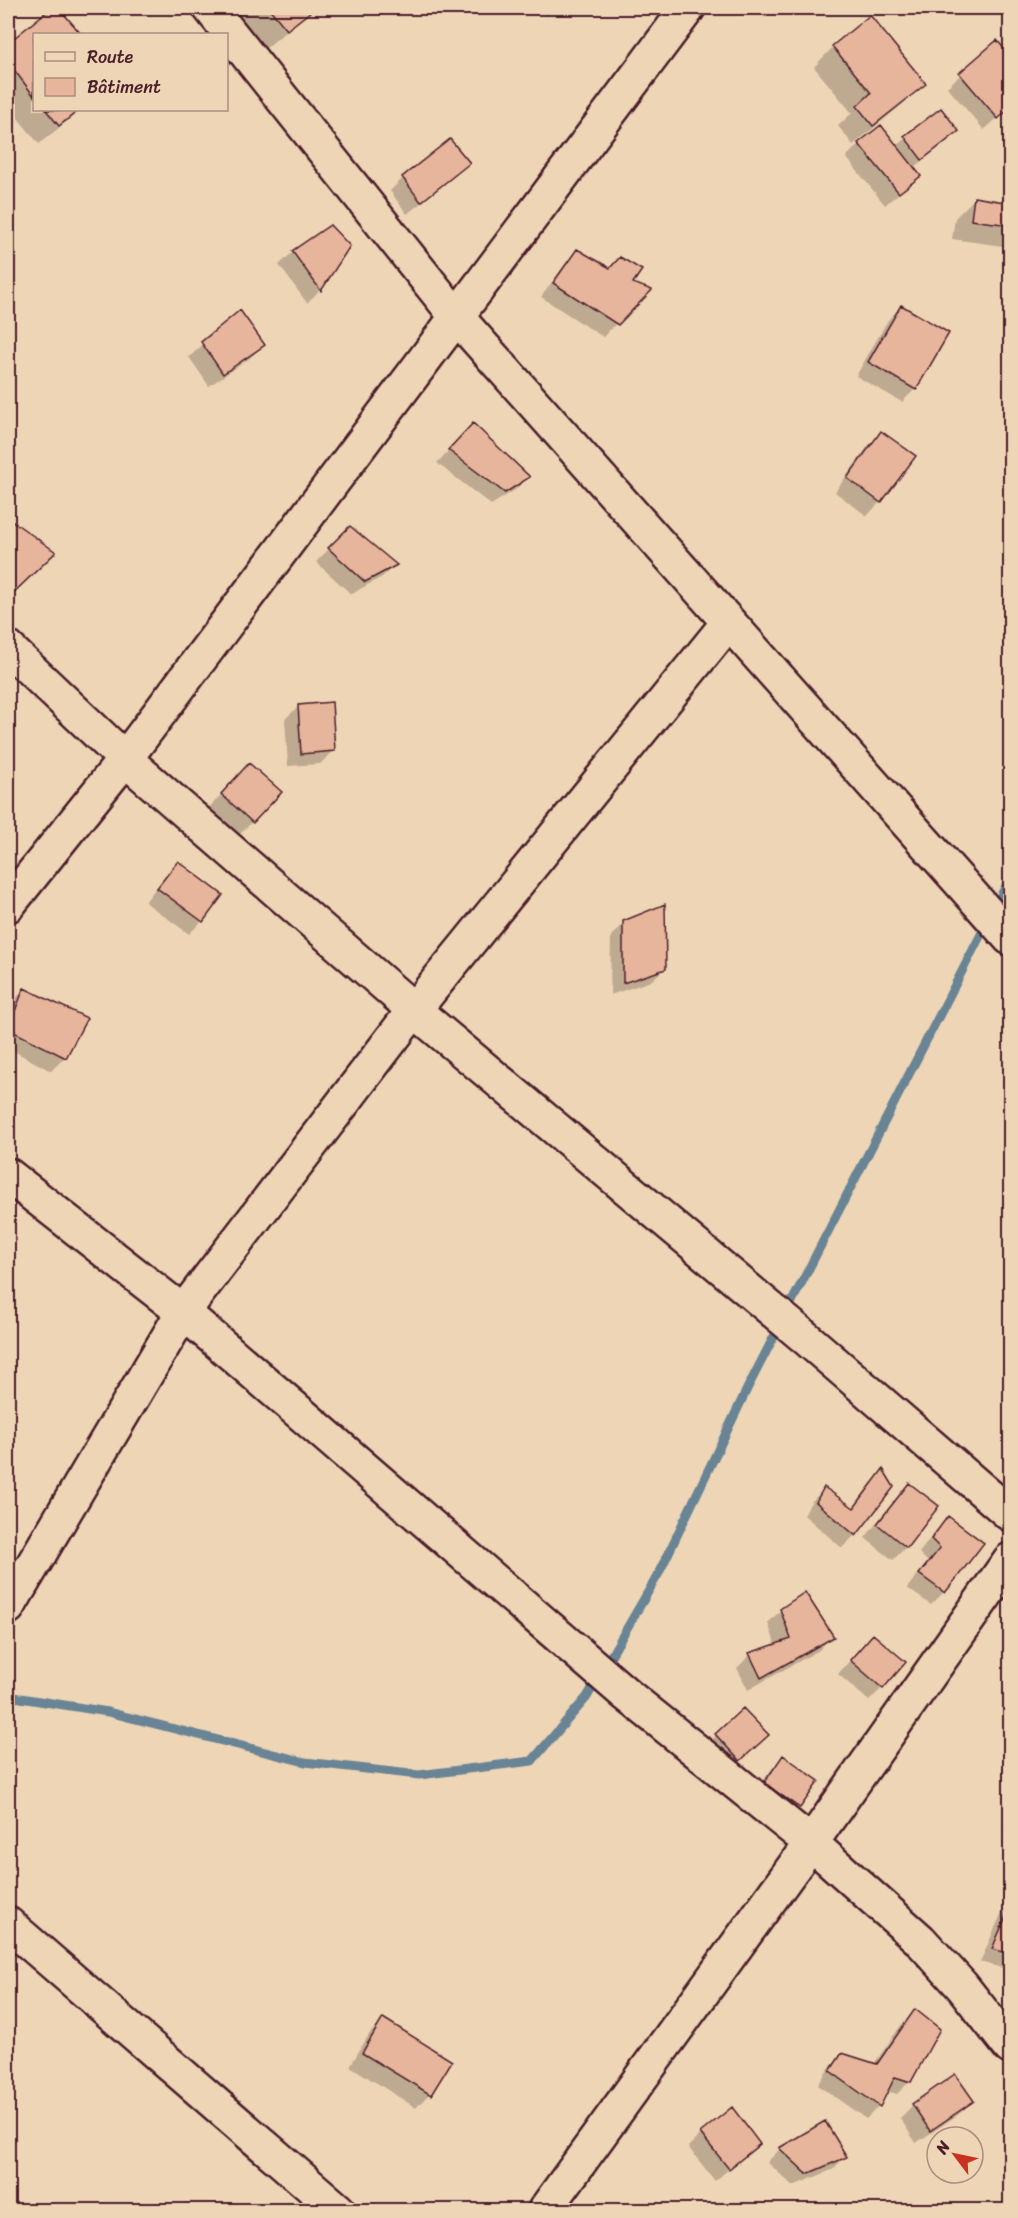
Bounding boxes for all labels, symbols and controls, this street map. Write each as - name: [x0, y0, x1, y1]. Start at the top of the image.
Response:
- legend: [33, 33, 228, 111]
- text: Route: [87, 41, 134, 73]
- text: Bâtiment: [87, 71, 161, 103]
- north arrow: [925, 2125, 985, 2185]
- text: N: [927, 2134, 958, 2161]

